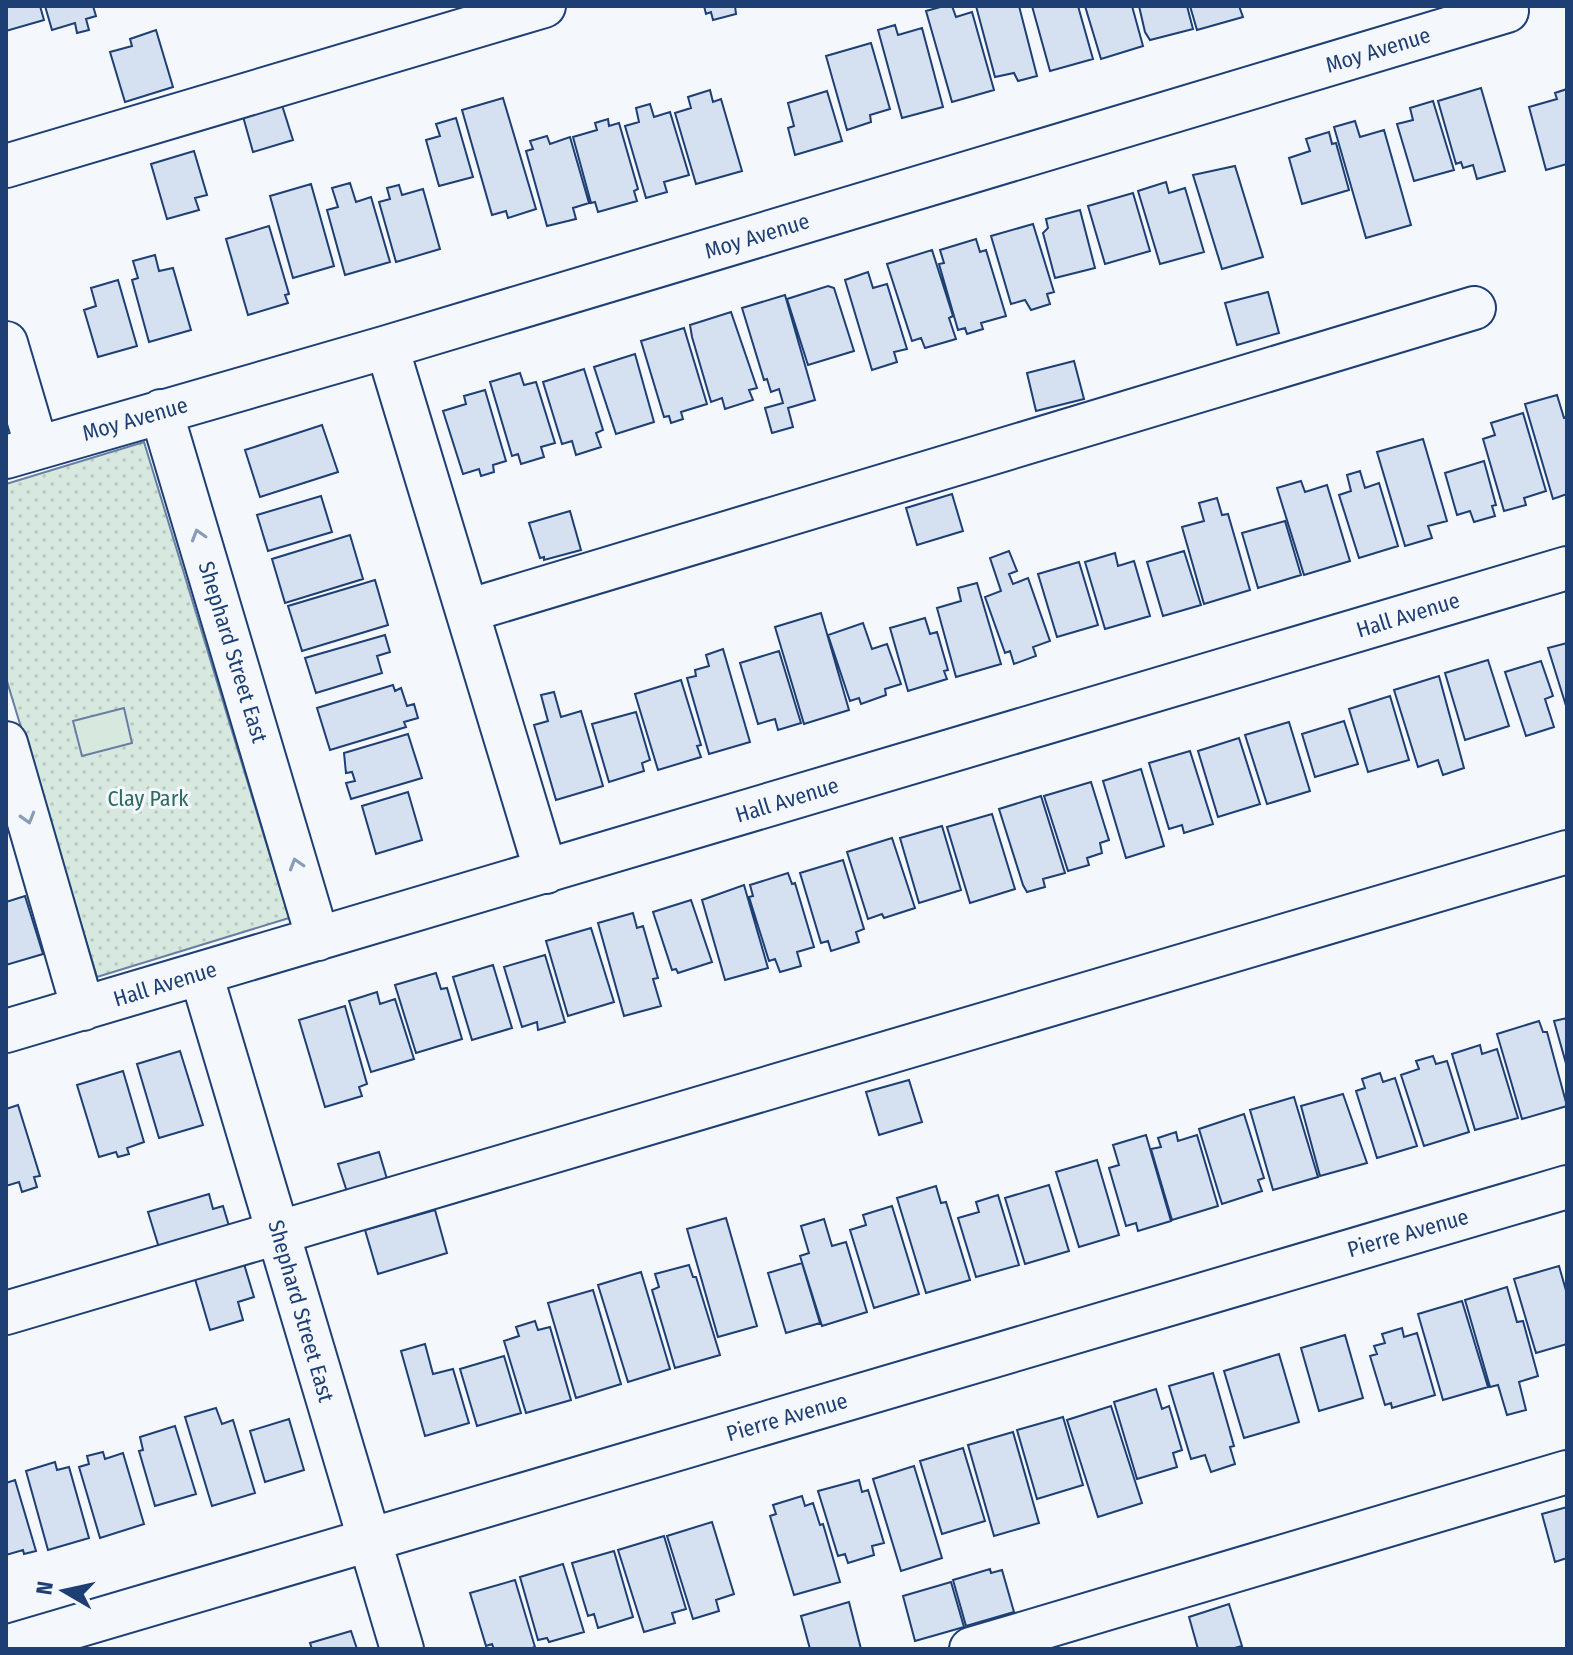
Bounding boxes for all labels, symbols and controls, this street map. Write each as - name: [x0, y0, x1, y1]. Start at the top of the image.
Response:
- street label: Moy Avenue: [1322, 21, 1434, 79]
- street label: Moy Avenue: [701, 207, 813, 265]
- street label: Moy Avenue: [79, 391, 191, 447]
- one-way arrow: [191, 528, 207, 542]
- street label: Shephard Street East: [193, 558, 274, 747]
- street label: Hall Avenue: [1353, 586, 1463, 644]
- street label: Hall Avenue: [732, 771, 842, 829]
- park label: Clay Park: [107, 785, 189, 812]
- one-way arrow: [19, 810, 35, 824]
- one-way arrow: [289, 858, 305, 872]
- street label: Hall Avenue: [110, 955, 220, 1013]
- street label: Pierre Avenue: [1344, 1203, 1472, 1263]
- street label: Shephard Street East: [262, 1217, 340, 1406]
- street label: Pierre Avenue: [723, 1387, 851, 1447]
- north arrow: [24, 1551, 104, 1631]
- text: N: [30, 1579, 59, 1597]

